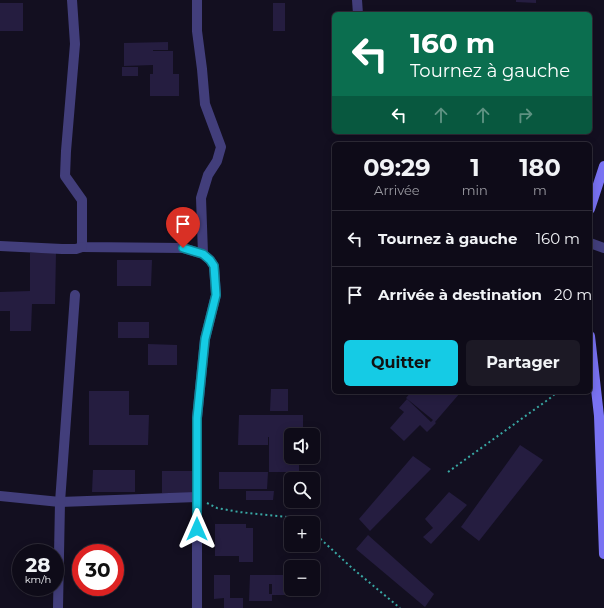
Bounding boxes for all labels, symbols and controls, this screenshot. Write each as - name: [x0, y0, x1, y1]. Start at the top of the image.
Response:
- text: 160 m: [410, 26, 495, 60]
- icon: left: [344, 28, 396, 80]
- text: Tournez à gauche: [410, 60, 570, 82]
- icon: left: [388, 104, 410, 126]
- icon: ahead: [430, 104, 452, 126]
- icon: ahead: [472, 104, 494, 126]
- icon: right: [514, 104, 536, 126]
- text: 09:29: [363, 153, 431, 182]
- text: 1: [470, 153, 480, 182]
- text: 180: [519, 153, 561, 182]
- text: Arrivée: [374, 182, 420, 198]
- text: min: [462, 182, 488, 198]
- text: m: [533, 182, 547, 198]
- pin: [166, 207, 200, 248]
- icon: arrive: [172, 213, 194, 235]
- icon: left: [344, 228, 366, 250]
- text: Tournez à gauche: [378, 229, 517, 248]
- text: 160 m: [536, 229, 580, 248]
- icon: arrive: [344, 284, 366, 306]
- text: Arrivée à destination: [378, 285, 542, 304]
- text: 20 m: [554, 285, 592, 304]
- button: Quitter: [344, 340, 458, 386]
- button: Partager: [466, 340, 580, 386]
- map controls: [284, 428, 320, 596]
- button: sound: [284, 428, 320, 464]
- button: search: [284, 472, 320, 508]
- position arrow: [176, 508, 218, 550]
- button: +: [284, 516, 320, 552]
- speed limit sign: 30: [72, 544, 124, 596]
- text: 28: [26, 553, 51, 577]
- button: −: [284, 560, 320, 596]
- text: km/h: [25, 573, 51, 586]

